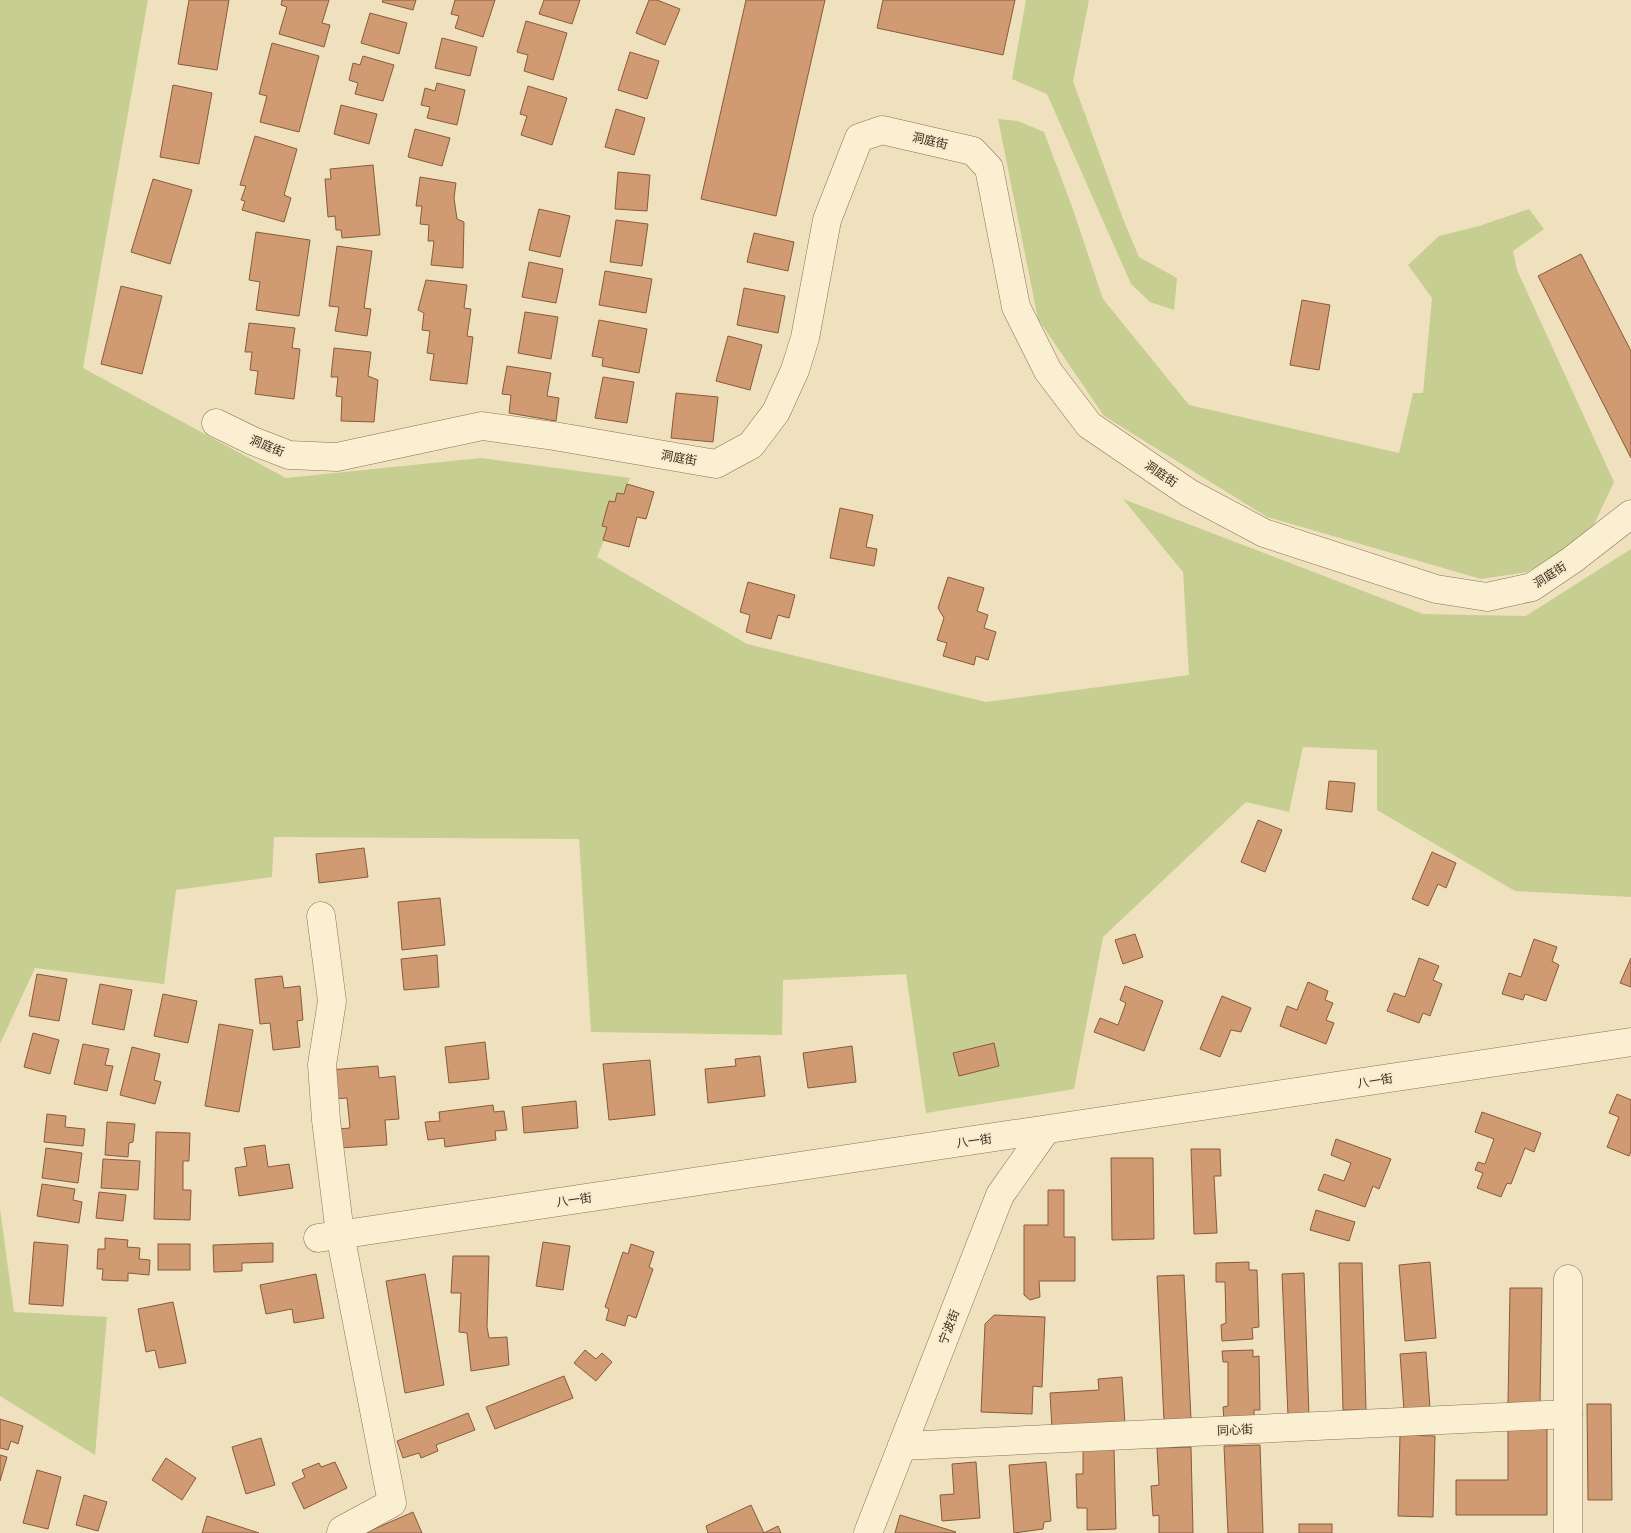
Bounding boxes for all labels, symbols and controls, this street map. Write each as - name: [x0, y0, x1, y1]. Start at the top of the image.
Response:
- street label: 洞庭街: [911, 129, 949, 152]
- street label: 洞庭街: [248, 432, 287, 459]
- street label: 洞庭街: [660, 447, 698, 468]
- street label: 洞庭街: [1142, 457, 1180, 490]
- street label: 洞庭街: [1531, 558, 1569, 591]
- street label: 八一街: [1356, 1070, 1394, 1091]
- street label: 八一街: [955, 1131, 993, 1150]
- street label: 八一街: [555, 1190, 593, 1209]
- street label: 宁波街: [935, 1307, 962, 1346]
- street label: 同心街: [1217, 1421, 1253, 1438]

